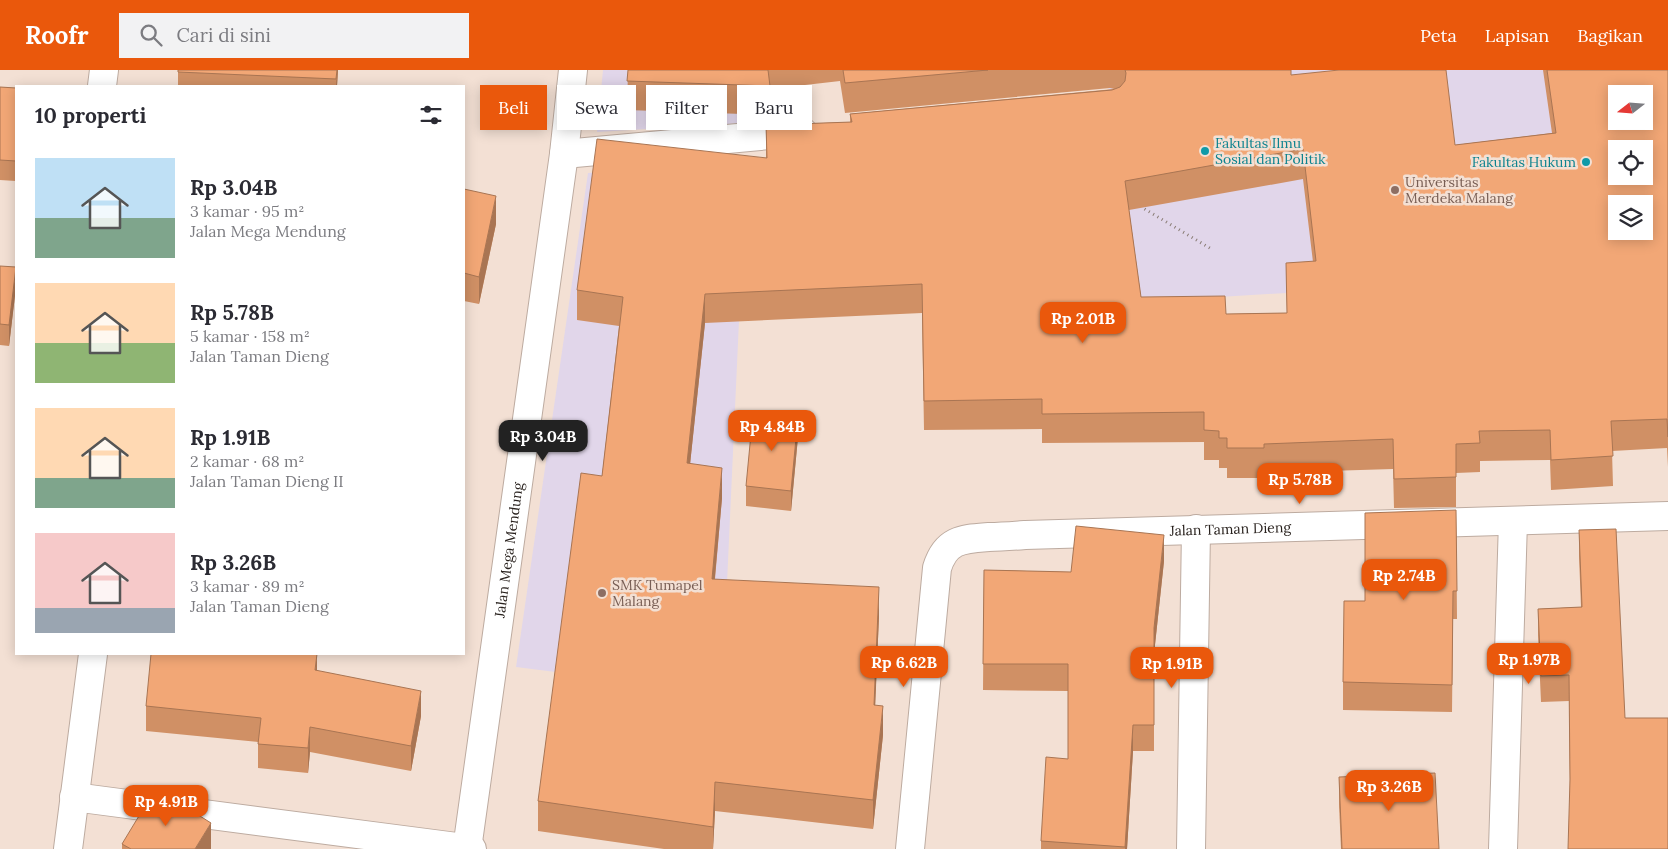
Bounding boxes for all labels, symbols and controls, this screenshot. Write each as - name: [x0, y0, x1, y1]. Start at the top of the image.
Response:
- search box: [119, 13, 469, 58]
- text: Roofr: [25, 20, 89, 51]
- icon: search: [137, 21, 165, 49]
- text: Cari di sini: [177, 23, 271, 47]
- text: Peta: [1420, 24, 1457, 47]
- text: Lapisan: [1485, 24, 1549, 47]
- text: Bagikan: [1577, 24, 1643, 47]
- chip: Beli: [480, 85, 547, 130]
- chip: Sewa: [557, 85, 636, 130]
- chip: Filter: [646, 85, 727, 130]
- chip: Baru: [737, 85, 812, 130]
- north arrow: [1608, 85, 1652, 130]
- map controls: [1608, 85, 1653, 240]
- icon: filters: [417, 101, 445, 129]
- text: 10 properti: [35, 102, 146, 129]
- place label: Fakultas Ilmu Sosial dan Politik: [1215, 134, 1326, 168]
- button: locate: [1608, 140, 1653, 185]
- marker: Fakultas Ilmu Sosial dan Politik: [1199, 145, 1211, 157]
- place label: Fakultas Hukum: [1472, 153, 1576, 171]
- marker: Fakultas Hukum: [1580, 156, 1592, 168]
- place label: Universitas Merdeka Malang: [1405, 173, 1513, 207]
- text: Rp 3.04B: [190, 174, 278, 201]
- icon: home: [75, 178, 135, 238]
- marker: Universitas Merdeka Malang: [1389, 184, 1401, 196]
- button: layers: [1608, 195, 1653, 240]
- text: 3 kamar · 95 m²: [190, 201, 305, 221]
- text: Jalan Mega Mendung: [190, 221, 346, 241]
- text: Rp 5.78B: [190, 299, 274, 326]
- pin: Rp 2.01B: [1031, 302, 1135, 344]
- icon: home: [75, 303, 135, 363]
- text: Rp 2.01B: [1051, 308, 1115, 328]
- text: 5 kamar · 158 m²: [190, 326, 310, 346]
- text: Jalan Taman Dieng: [190, 346, 329, 366]
- pin: Rp 4.84B: [720, 410, 824, 452]
- text: Rp 4.84B: [739, 416, 805, 436]
- pin: Rp 3.04B: [491, 420, 595, 462]
- text: Rp 1.91B: [190, 424, 270, 451]
- text: Rp 3.04B: [510, 426, 576, 446]
- icon: home: [75, 428, 135, 488]
- text: 2 kamar · 68 m²: [190, 451, 304, 471]
- pin: Rp 5.78B: [1248, 462, 1352, 505]
- text: Rp 5.78B: [1268, 469, 1332, 489]
- text: Jalan Taman Dieng II: [190, 471, 344, 491]
- street label: Jalan Mega Mendung: [490, 481, 527, 620]
- street label: Jalan Taman Dieng: [1168, 518, 1292, 540]
- text: Rp 3.26B: [190, 549, 276, 576]
- icon: home: [75, 553, 135, 613]
- pin: Rp 2.74B: [1352, 558, 1456, 601]
- text: Rp 2.74B: [1372, 565, 1436, 585]
- text: 3 kamar · 89 m²: [190, 576, 305, 596]
- place label: SMK Tumapel Malang: [612, 576, 703, 610]
- marker: SMK Tumapel Malang: [596, 587, 608, 599]
- text: Jalan Taman Dieng: [190, 596, 329, 616]
- pin: Rp 1.97B: [1477, 642, 1581, 685]
- pin: Rp 6.62B: [852, 646, 956, 688]
- pin: Rp 1.91B: [1120, 646, 1224, 689]
- text: Rp 1.97B: [1498, 649, 1560, 669]
- text: Rp 6.62B: [871, 652, 937, 672]
- text: Rp 1.91B: [1141, 653, 1203, 673]
- pin: Rp 3.26B: [1337, 770, 1441, 812]
- text: Rp 3.26B: [1356, 776, 1422, 796]
- pin: Rp 4.91B: [114, 784, 218, 827]
- text: Rp 4.91B: [134, 791, 198, 811]

